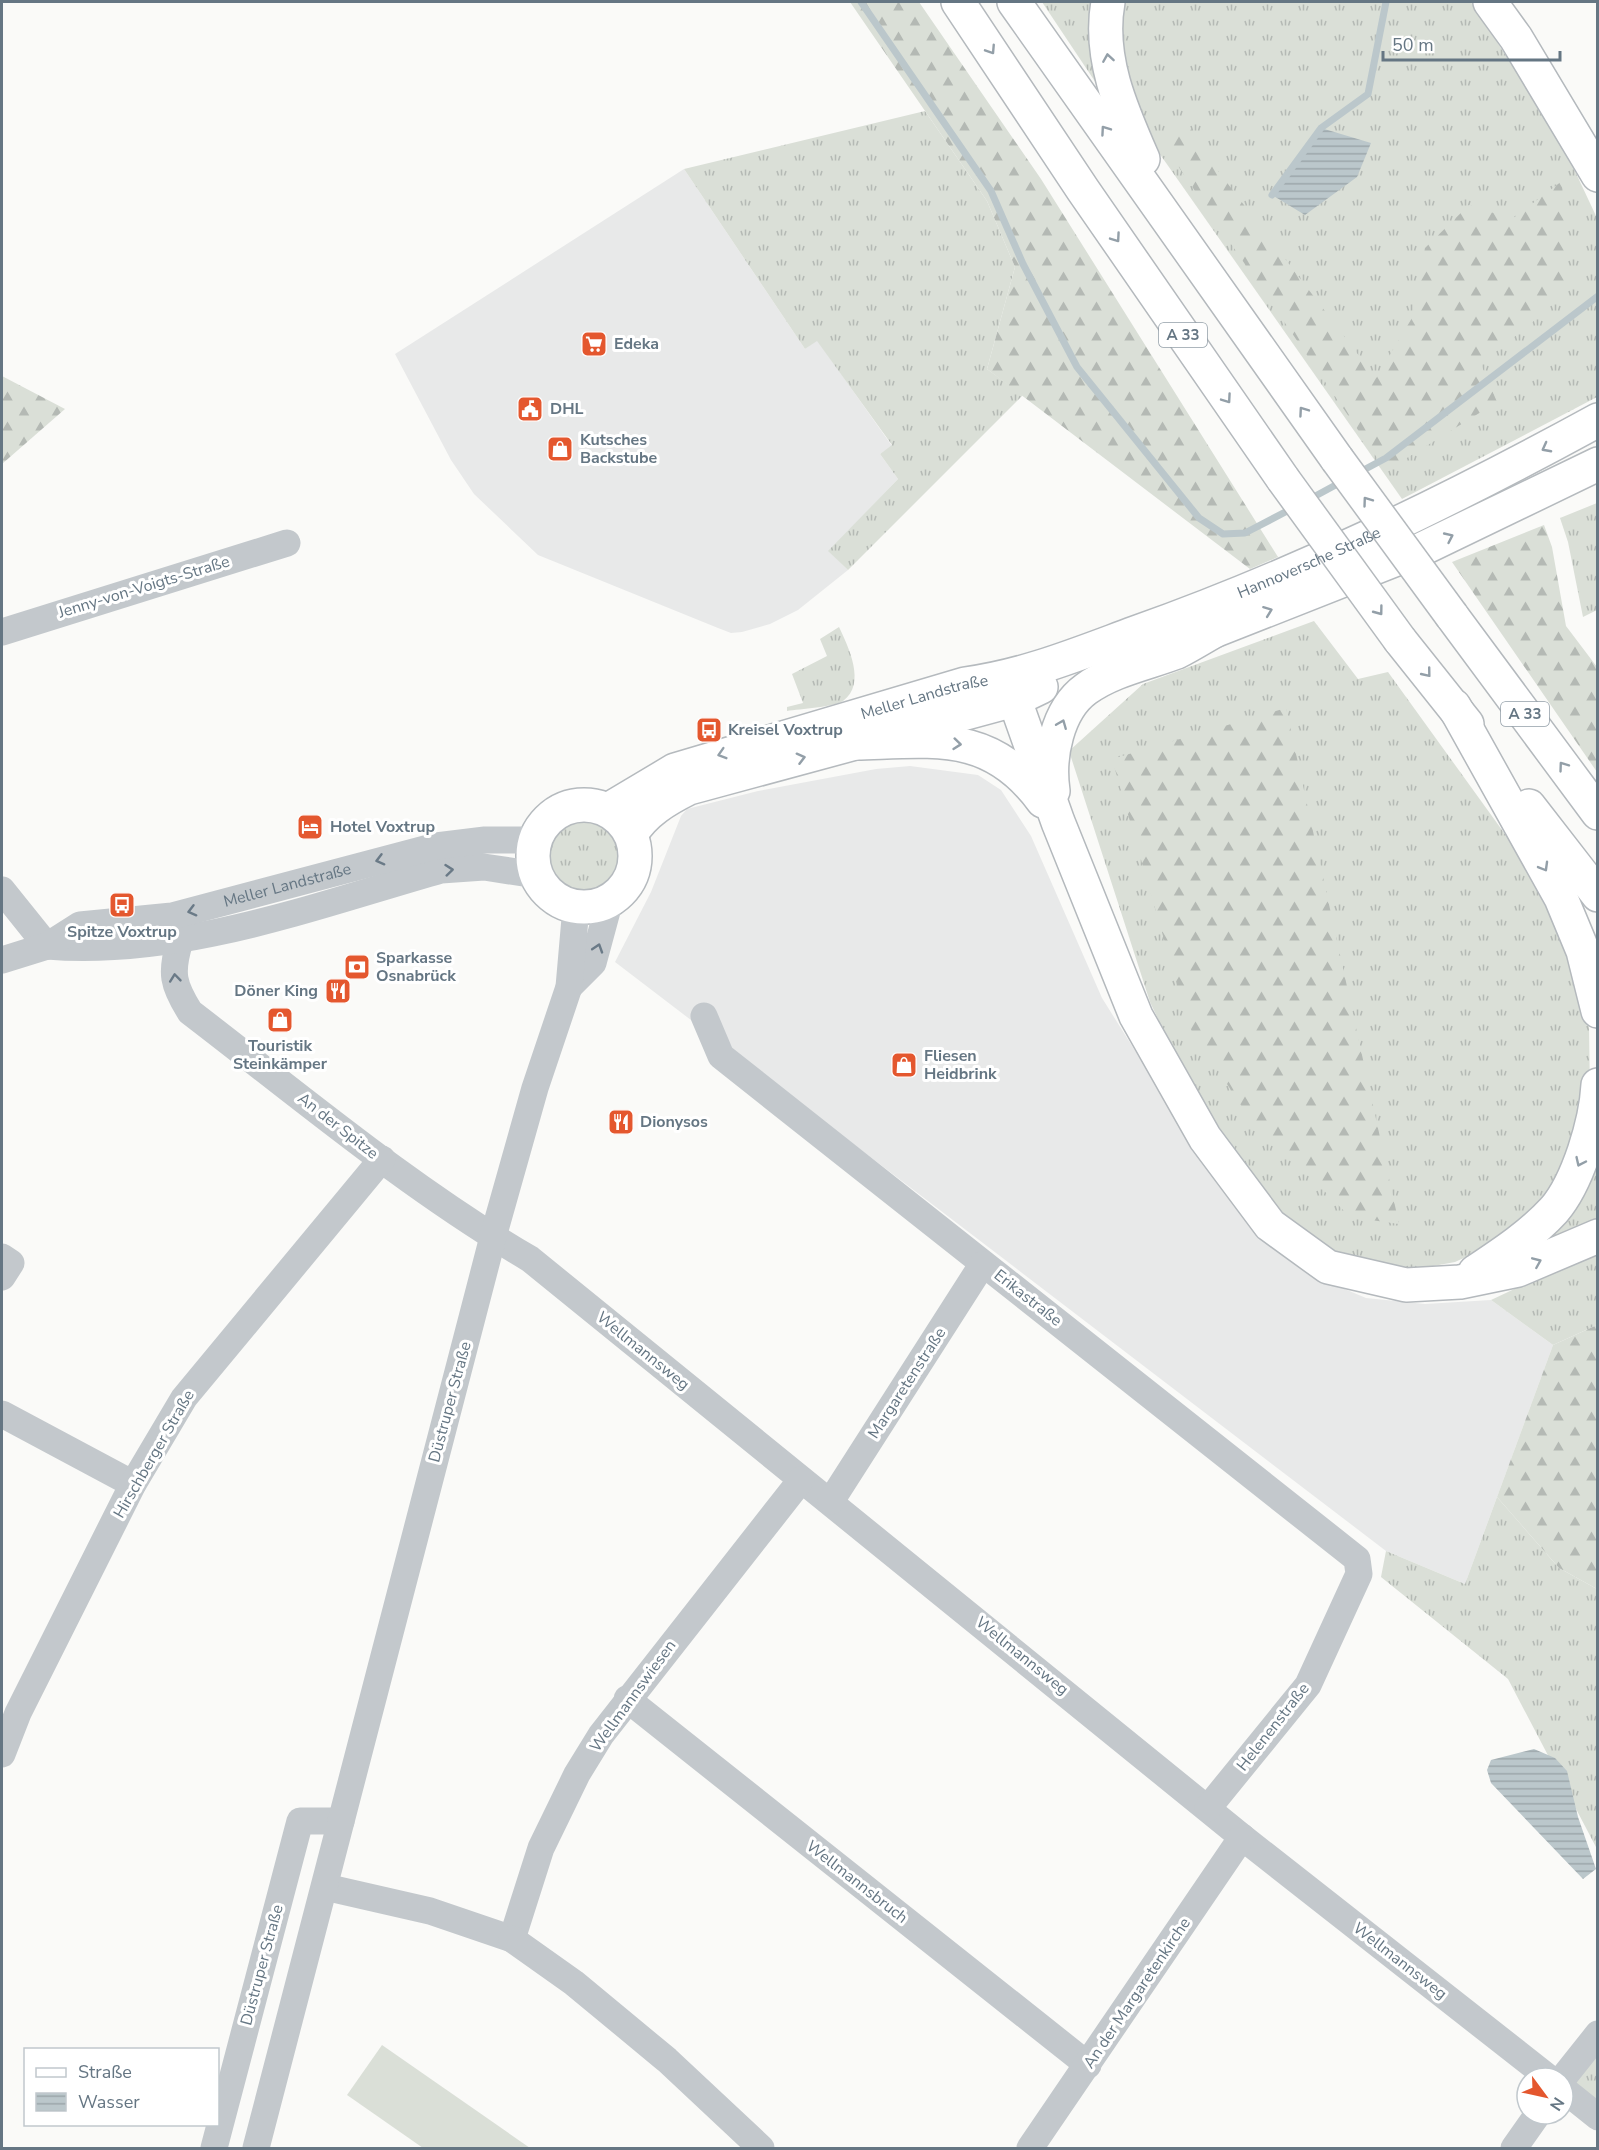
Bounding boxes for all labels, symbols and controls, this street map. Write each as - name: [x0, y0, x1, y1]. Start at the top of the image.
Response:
- scale bar: [1383, 24, 1560, 62]
- text: 50 m: [1392, 33, 1434, 57]
- one-way arrow: [983, 44, 994, 55]
- one-way arrow: [1102, 53, 1115, 63]
- one-way arrow: [1101, 125, 1112, 136]
- one-way arrow: [1109, 232, 1120, 243]
- road number: A 33: [1159, 323, 1207, 347]
- supermarket icon: Edeka: [579, 329, 609, 359]
- place label: Edeka: [614, 333, 659, 355]
- one-way arrow: [1220, 392, 1231, 403]
- public building icon: DHL: [515, 394, 545, 424]
- place label: DHL: [550, 398, 584, 420]
- one-way arrow: [1299, 407, 1310, 418]
- place label: Kutsches Backstube: [580, 429, 657, 469]
- shop icon: Kutsches Backstube: [545, 434, 575, 464]
- one-way arrow: [1542, 441, 1552, 452]
- one-way arrow: [1364, 496, 1375, 507]
- street label: Hannoversche Straße: [1234, 522, 1384, 604]
- one-way arrow: [1442, 532, 1453, 544]
- street label: Jenny-von-Voigts-Straße: [55, 550, 232, 624]
- one-way arrow: [1372, 605, 1383, 616]
- one-way arrow: [1262, 606, 1273, 618]
- one-way arrow: [1419, 666, 1430, 677]
- street label: Meller Landstraße: [858, 669, 990, 725]
- road number: A 33: [1501, 702, 1549, 726]
- bus stop icon: Kreisel Voxtrup: [694, 715, 724, 745]
- place label: Kreisel Voxtrup: [728, 719, 843, 741]
- one-way arrow: [1055, 719, 1067, 730]
- one-way arrow: [952, 737, 961, 750]
- one-way arrow: [717, 747, 728, 759]
- one-way arrow: [796, 752, 806, 765]
- one-way arrow: [1559, 761, 1570, 772]
- hotel icon: Hotel Voxtrup: [295, 812, 325, 842]
- place label: Hotel Voxtrup: [330, 816, 435, 838]
- one-way arrow: [375, 853, 385, 866]
- street label: Meller Landstraße: [221, 858, 354, 913]
- one-way arrow: [1536, 861, 1548, 871]
- one-way arrow: [444, 864, 453, 877]
- bus stop icon: Spitze Voxtrup: [107, 890, 137, 920]
- one-way arrow: [187, 904, 197, 916]
- place label: Spitze Voxtrup: [67, 921, 177, 943]
- one-way arrow: [590, 943, 603, 954]
- place label: Sparkasse Osnabrück: [376, 947, 456, 987]
- bank icon: Sparkasse Osnabrück: [342, 952, 372, 982]
- one-way arrow: [169, 974, 182, 983]
- restaurant icon: Döner King: [323, 976, 353, 1006]
- place label: Döner King: [234, 980, 318, 1002]
- shop icon: Touristik Steinkämper: [265, 1005, 295, 1035]
- place label: Touristik Steinkämper: [233, 1035, 328, 1075]
- place label: Fliesen Heidbrink: [924, 1045, 997, 1085]
- shop icon: Fliesen Heidbrink: [889, 1050, 919, 1080]
- street label: An der Spitze: [293, 1088, 383, 1164]
- restaurant icon: Dionysos: [606, 1107, 636, 1137]
- place label: Dionysos: [640, 1111, 708, 1133]
- one-way arrow: [1575, 1156, 1587, 1167]
- one-way arrow: [1531, 1257, 1542, 1269]
- street label: Erikastraße: [989, 1264, 1067, 1332]
- street label: Wellmannsweg: [592, 1307, 694, 1395]
- street label: Margaretenstraße: [863, 1323, 951, 1443]
- street label: Düstruper Straße: [423, 1339, 477, 1465]
- street label: Hirschberger Straße: [108, 1386, 200, 1522]
- street label: Wellmannsweg: [971, 1612, 1073, 1700]
- street label: Wellmannswiesen: [585, 1636, 681, 1756]
- street label: Helenenstraße: [1232, 1678, 1314, 1776]
- street label: Wellmannsbruch: [802, 1835, 912, 1929]
- street label: Düstruper Straße: [235, 1902, 289, 2028]
- street label: An der Margaretenkirche: [1078, 1913, 1196, 2073]
- street label: Wellmannsweg: [1348, 1917, 1452, 2005]
- legend: [24, 2048, 219, 2126]
- text: Straße: [78, 2060, 132, 2084]
- north arrow: [1515, 2066, 1575, 2126]
- text: Wasser: [78, 2090, 140, 2114]
- text: N: [1544, 2093, 1569, 2115]

